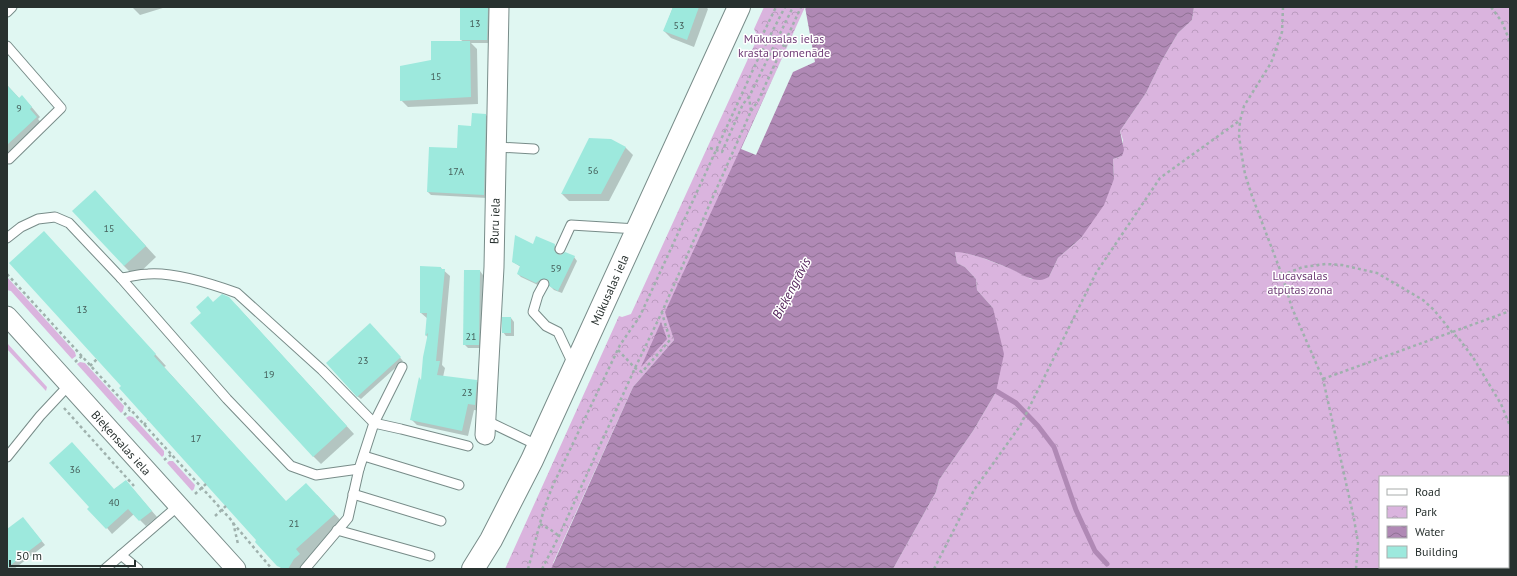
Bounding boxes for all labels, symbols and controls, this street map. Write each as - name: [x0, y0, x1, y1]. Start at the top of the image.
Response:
- house number: 13: [470, 17, 480, 30]
- house number: 53: [674, 19, 684, 32]
- park label: Mūkusalas ielas krasta promenāde: [738, 31, 830, 60]
- house number: 15: [431, 70, 441, 83]
- house number: 9: [16, 102, 22, 115]
- house number: 56: [588, 164, 598, 177]
- house number: 17A: [448, 165, 464, 178]
- street label: Buru iela: [486, 198, 503, 244]
- house number: 15: [104, 222, 114, 235]
- street label: Mūkusalas iela: [587, 252, 632, 327]
- water label: Bieķengrāvis: [768, 254, 815, 322]
- house number: 59: [551, 262, 561, 275]
- park label: Lucavsalas atpūtas zona: [1267, 268, 1333, 297]
- house number: 13: [77, 303, 87, 316]
- house number: 21: [466, 330, 476, 343]
- house number: 23: [358, 354, 368, 367]
- house number: 19: [264, 368, 274, 381]
- house number: 23: [462, 386, 472, 399]
- street label: Bieķensalas iela: [88, 407, 154, 479]
- house number: 17: [191, 432, 201, 445]
- house number: 36: [70, 463, 80, 476]
- legend: [1379, 476, 1509, 568]
- text: Road: [1415, 484, 1440, 499]
- house number: 40: [109, 496, 120, 509]
- text: Park: [1415, 504, 1437, 519]
- house number: 21: [289, 517, 299, 530]
- text: Water: [1415, 524, 1445, 539]
- scale bar: [10, 542, 135, 568]
- text: Building: [1415, 544, 1458, 559]
- text: 50 m: [16, 548, 42, 563]

